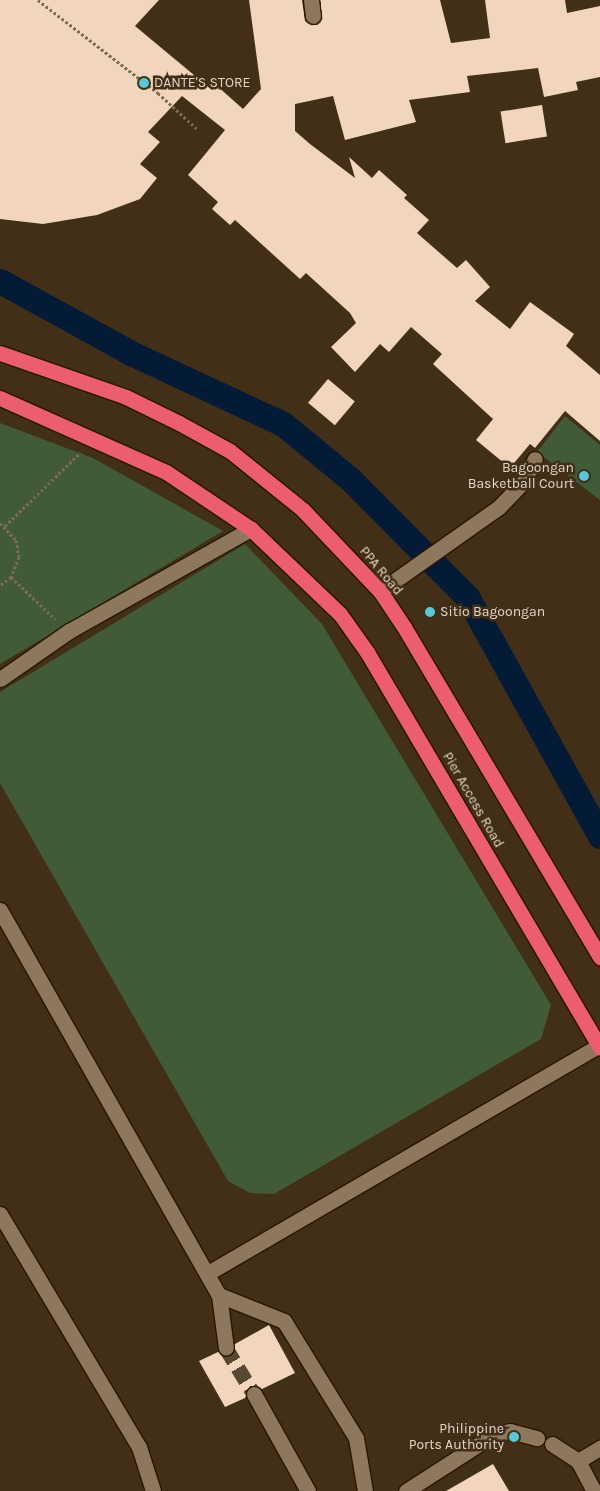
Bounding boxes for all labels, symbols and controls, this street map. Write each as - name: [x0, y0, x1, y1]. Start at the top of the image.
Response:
- place label: DANTE'S STORE: [154, 75, 250, 91]
- marker: DANTE'S STORE: [138, 77, 150, 89]
- place label: Bagoongan Basketball Court: [468, 460, 574, 492]
- marker: Bagoongan Basketball Court: [578, 470, 590, 482]
- street label: PPA Road: [356, 543, 406, 599]
- place label: Sitio Bagoongan: [440, 604, 545, 620]
- marker: Sitio Bagoongan: [424, 606, 436, 618]
- street label: Pier Access Road: [439, 749, 507, 851]
- place label: Philippine Ports Authority: [409, 1421, 504, 1454]
- marker: Philippine Ports Authority: [508, 1431, 520, 1443]

